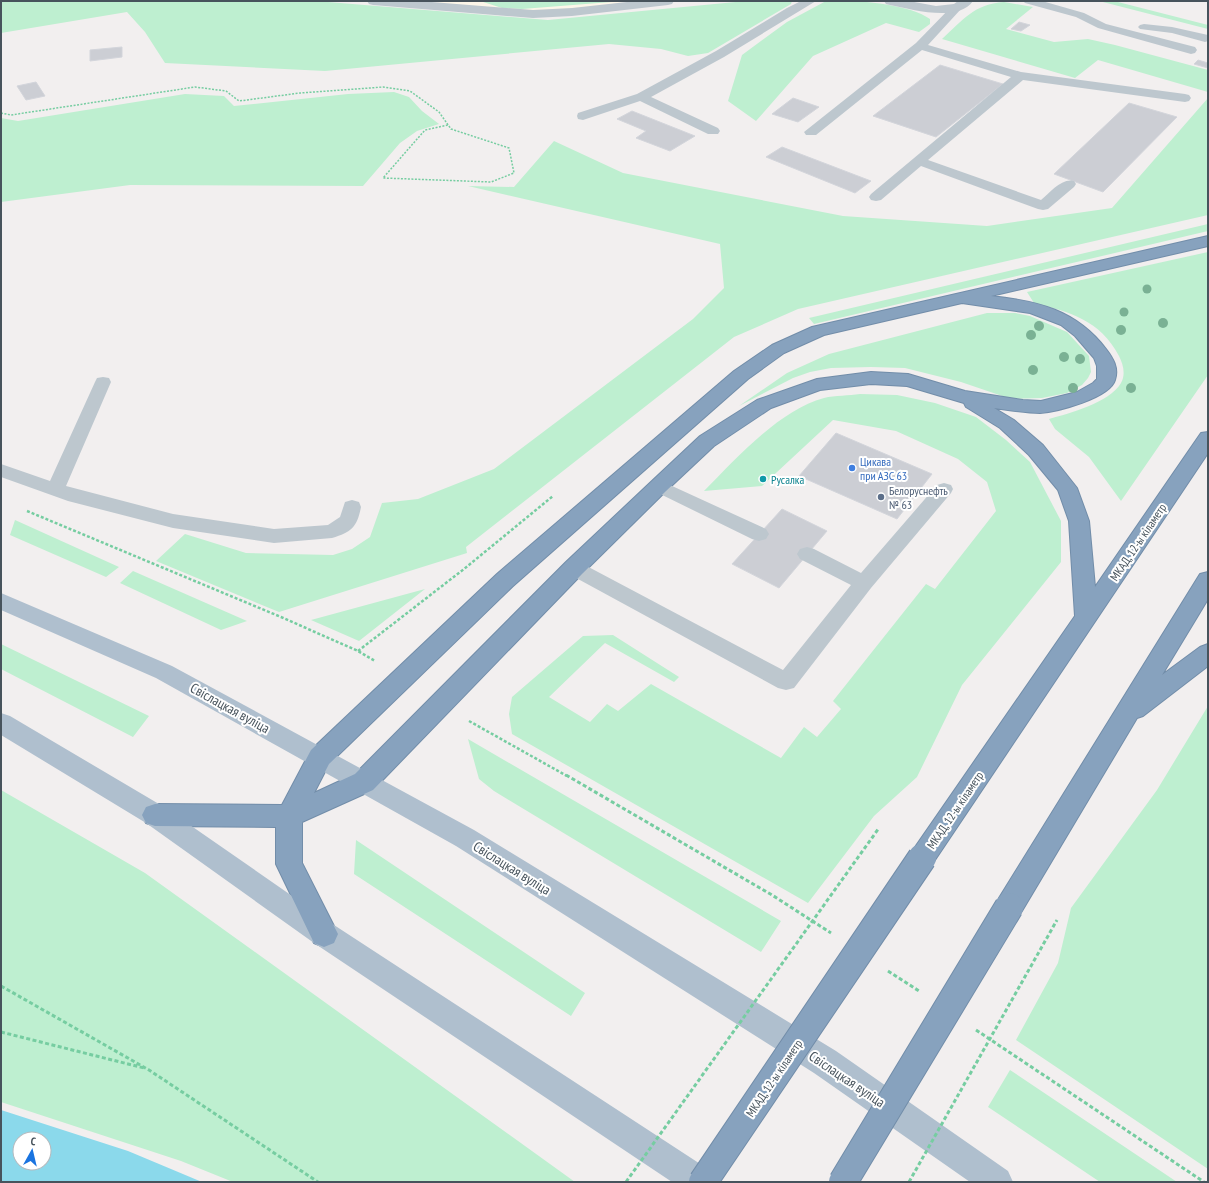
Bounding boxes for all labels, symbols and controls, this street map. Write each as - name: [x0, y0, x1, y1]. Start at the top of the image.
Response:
- place label: Цикава при АЗС 63: [860, 454, 907, 483]
- marker: Цикава при АЗС 63: [847, 463, 857, 473]
- place label: Русалка: [771, 472, 804, 487]
- marker: Русалка: [758, 474, 768, 484]
- place label: Белоруснефть № 63: [889, 483, 948, 512]
- marker: Белоруснефть № 63: [876, 492, 886, 502]
- street label: МКАД, 12-ы кіламетр: [1107, 500, 1169, 584]
- street label: Свіслацкая вуліца: [187, 679, 273, 737]
- street label: МКАД, 12-ы кіламетр: [924, 768, 986, 852]
- street label: Свіслацкая вуліца: [470, 837, 554, 899]
- street label: МКАД, 12-ы кіламетр: [743, 1036, 805, 1120]
- street label: Свіслацкая вуліца: [805, 1047, 889, 1111]
- north arrow: [12, 1131, 52, 1171]
- text: С: [30, 1134, 37, 1148]

